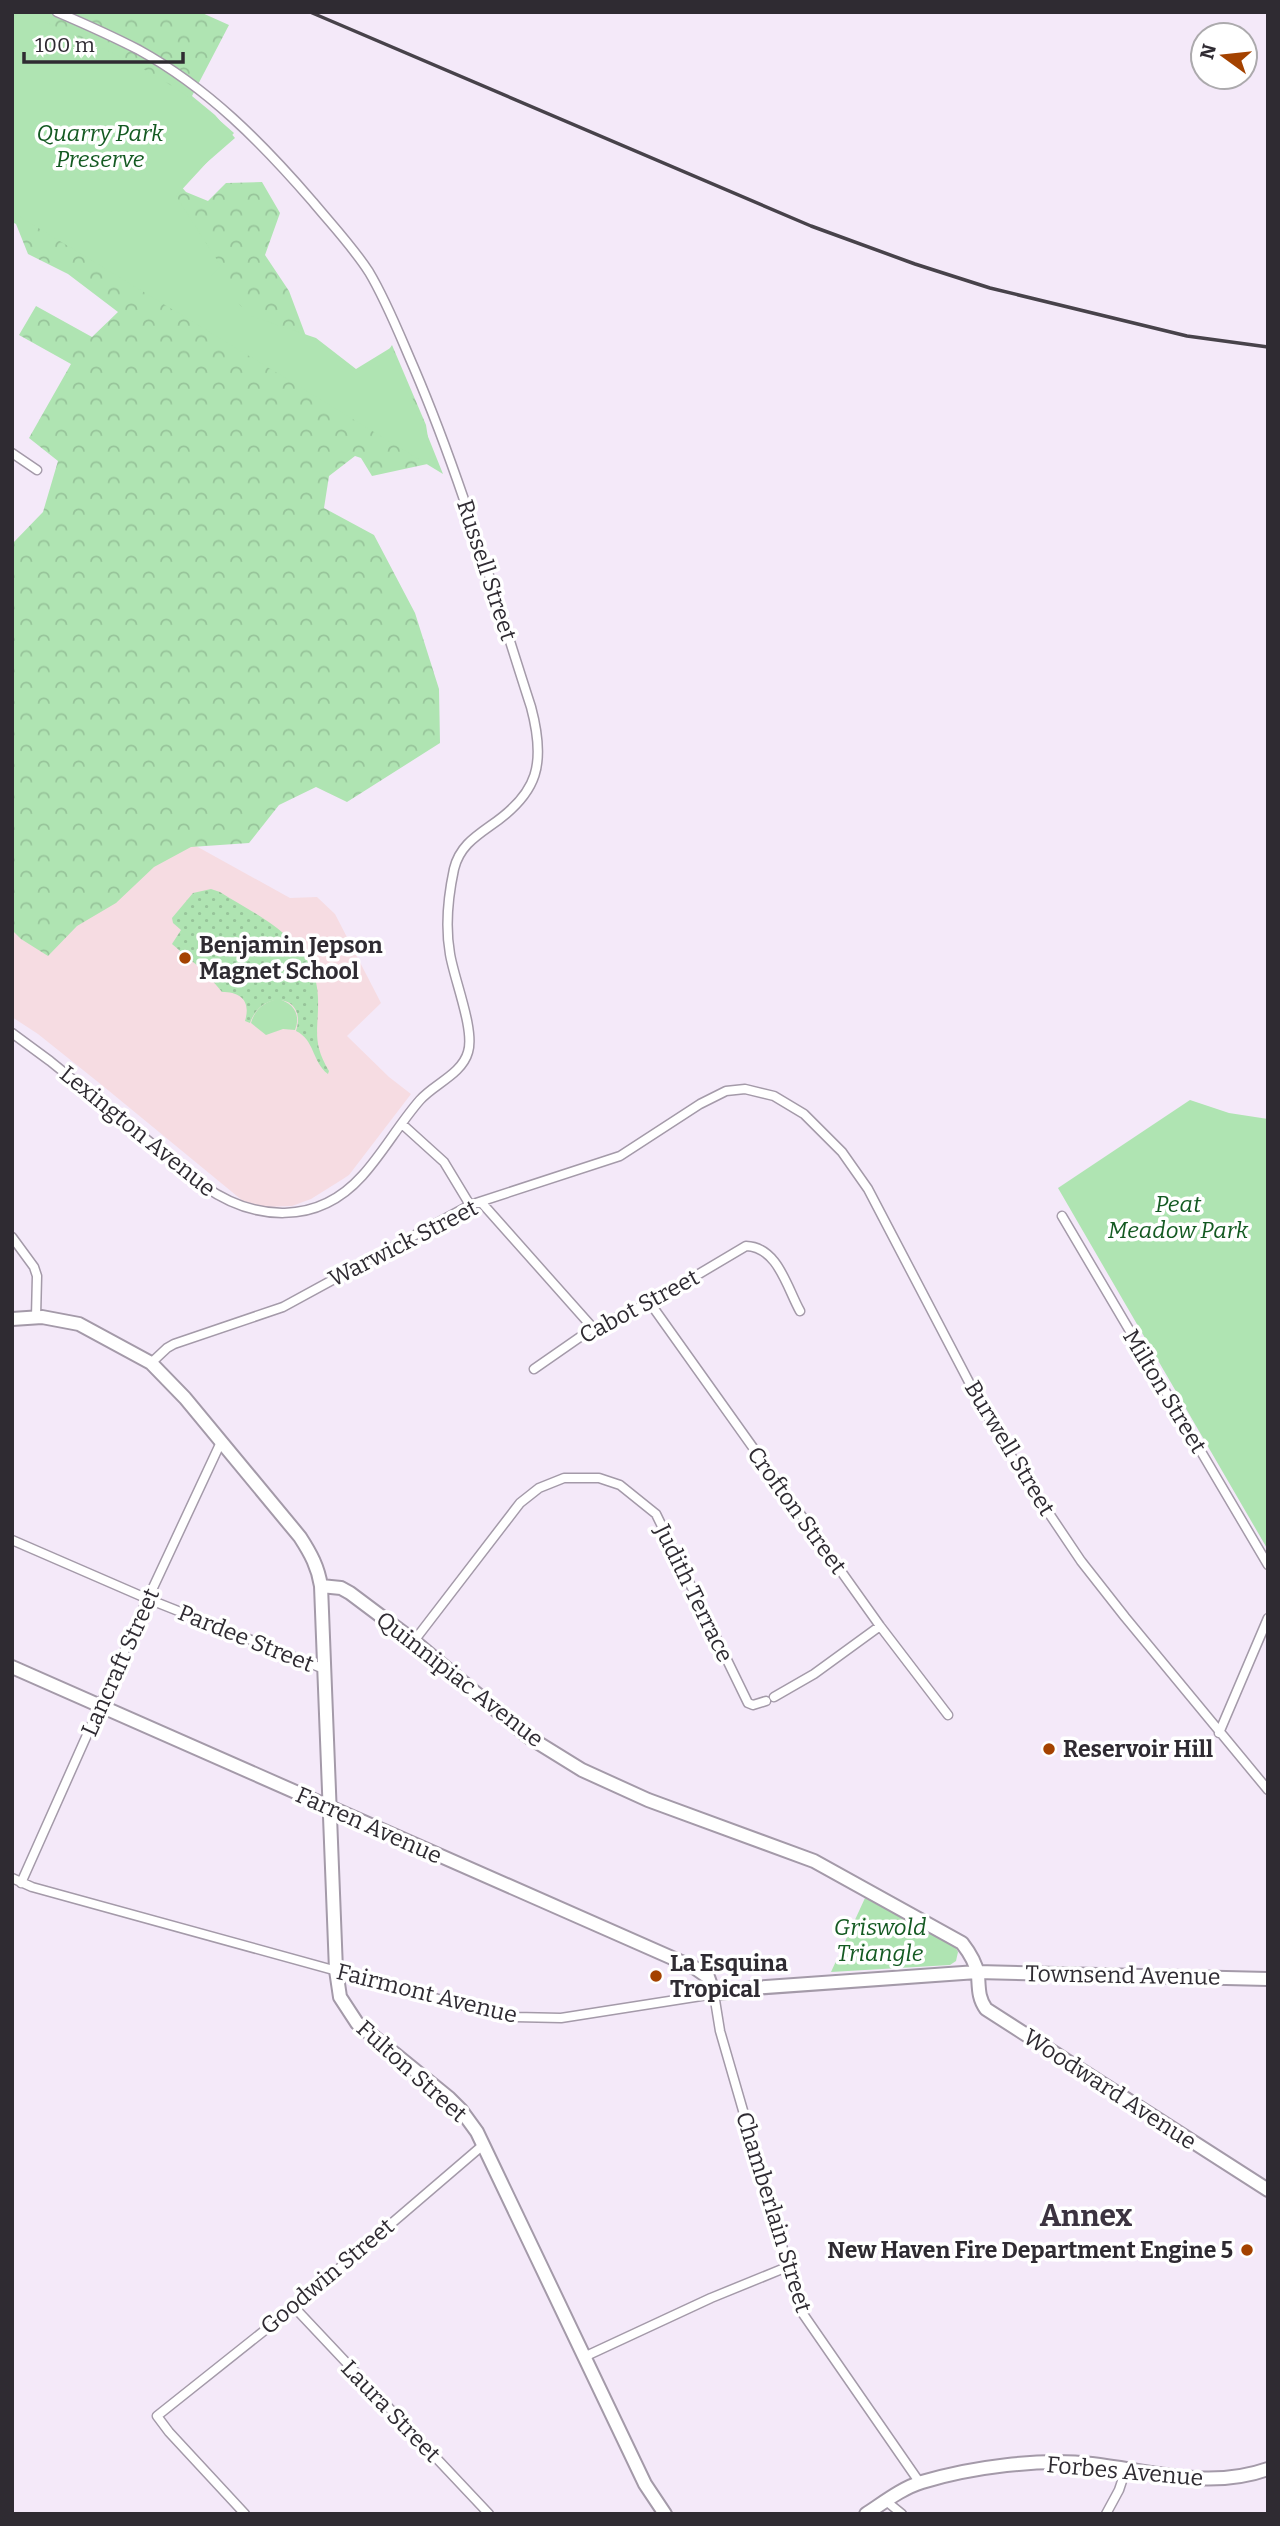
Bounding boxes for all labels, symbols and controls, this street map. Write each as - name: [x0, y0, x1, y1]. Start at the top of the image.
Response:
- scale bar: [24, 21, 184, 65]
- north arrow: [1189, 21, 1259, 91]
- text: 100 m: [35, 32, 95, 58]
- text: N: [1195, 41, 1221, 62]
- park label: Quarry Park Preserve: [36, 119, 164, 173]
- street label: Russell Street: [451, 496, 523, 644]
- place label: Benjamin Jepson Magnet School: [199, 931, 383, 985]
- marker: Benjamin Jepson Magnet School: [177, 950, 193, 966]
- street label: Lexington Avenue: [55, 1060, 221, 1202]
- park label: Peat Meadow Park: [1108, 1190, 1249, 1244]
- street label: Warwick Street: [324, 1193, 482, 1293]
- street label: Cabot Street: [574, 1263, 704, 1349]
- street label: Milton Street: [1117, 1324, 1213, 1458]
- street label: Burwell Street: [959, 1375, 1061, 1521]
- street label: Crofton Street: [741, 1441, 853, 1579]
- street label: Judith Terrace: [648, 1519, 739, 1666]
- street label: Lancraft Street: [75, 1584, 165, 1740]
- street label: Pardee Street: [174, 1598, 318, 1678]
- street label: Quinnipiac Avenue: [371, 1605, 549, 1753]
- place label: Reservoir Hill: [1063, 1735, 1213, 1763]
- marker: Reservoir Hill: [1041, 1741, 1057, 1757]
- street label: Farren Avenue: [292, 1780, 446, 1870]
- park label: Griswold Triangle: [834, 1913, 926, 1967]
- place label: La Esquina Tropical: [670, 1949, 788, 2003]
- street label: Fairmont Avenue: [334, 1957, 520, 2029]
- street label: Townsend Avenue: [1025, 1959, 1221, 1991]
- marker: La Esquina Tropical: [648, 1968, 664, 1984]
- street label: Fulton Street: [351, 2014, 473, 2128]
- street label: Woodward Avenue: [1018, 2023, 1202, 2155]
- street label: Chamberlain Street: [730, 2108, 818, 2316]
- district label: Annex: [1040, 2198, 1132, 2234]
- street label: Goodwin Street: [255, 2212, 399, 2340]
- place label: New Haven Fire Department Engine 5: [827, 2236, 1233, 2264]
- marker: New Haven Fire Department Engine 5: [1239, 2242, 1255, 2258]
- street label: Laura Street: [335, 2354, 447, 2468]
- street label: Forbes Avenue: [1045, 2450, 1205, 2492]

